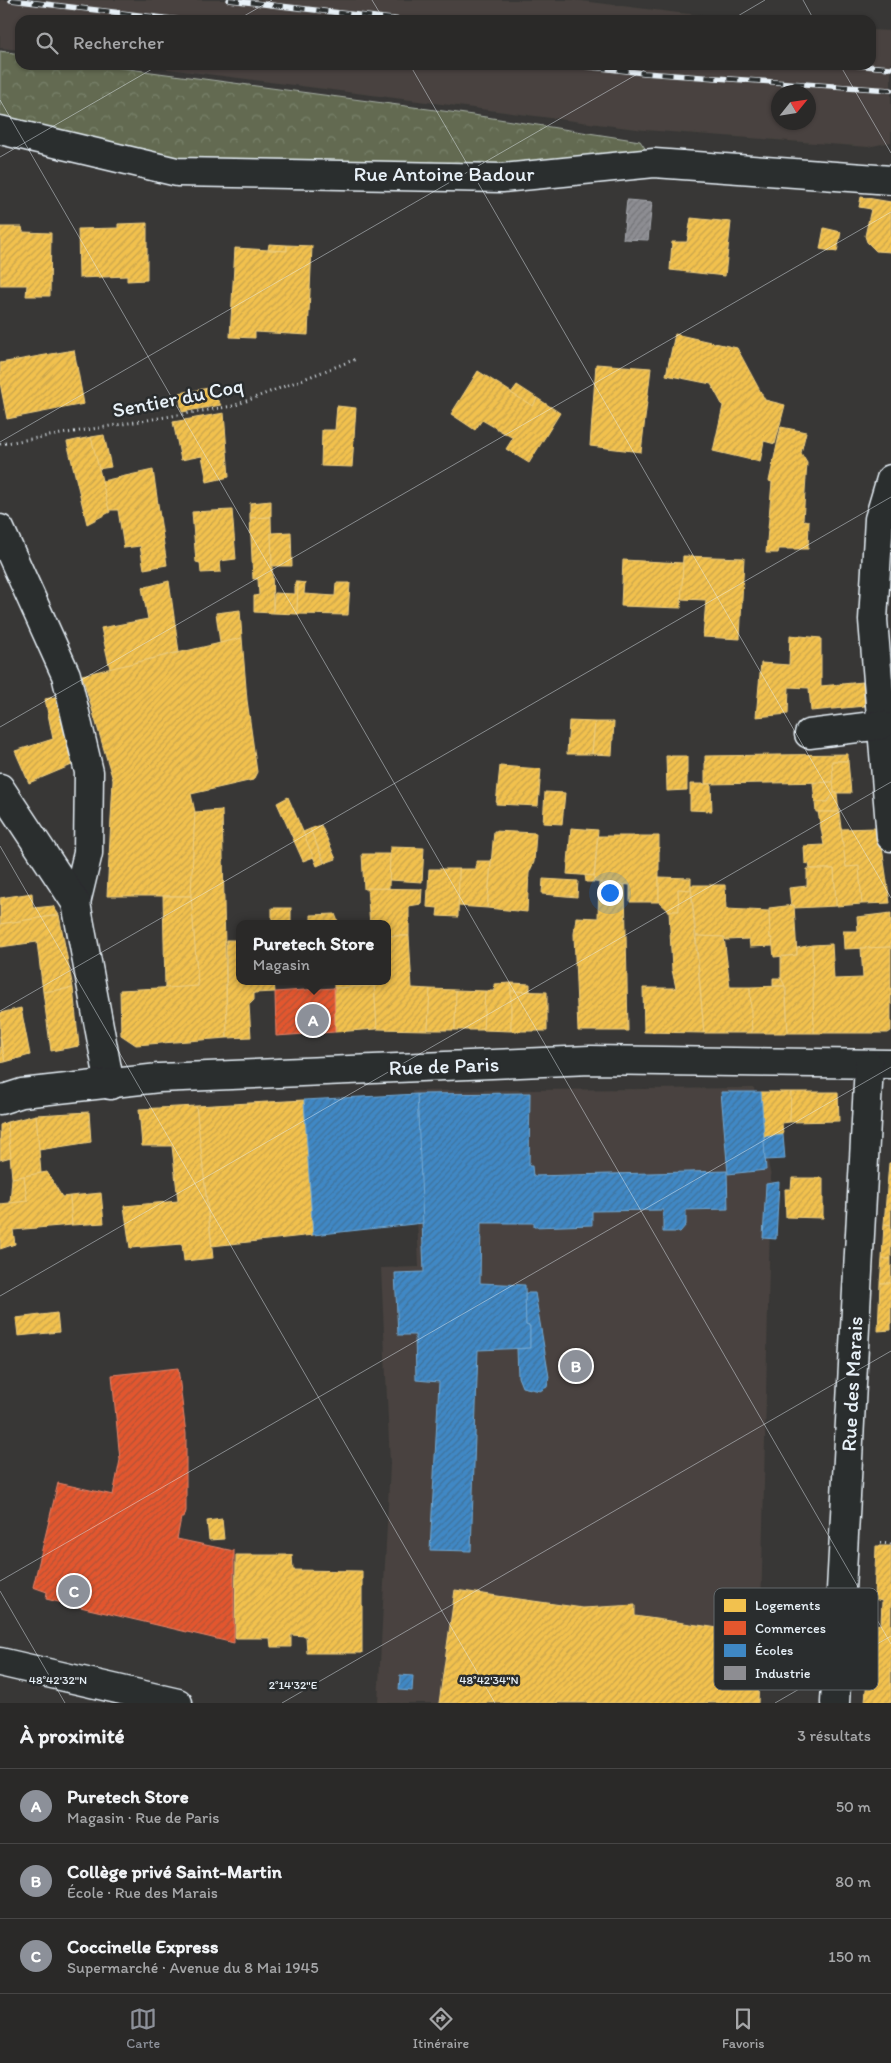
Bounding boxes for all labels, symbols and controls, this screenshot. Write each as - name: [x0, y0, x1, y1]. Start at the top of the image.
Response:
- search box: [15, 15, 876, 70]
- icon: search: [33, 29, 61, 57]
- text: Rechercher: [73, 31, 164, 54]
- north arrow: [771, 85, 816, 130]
- street label: Rue Antoine Badour: [354, 161, 535, 186]
- street label: Sentier du Coq: [110, 373, 246, 422]
- your location: [597, 880, 623, 906]
- popup: [236, 920, 391, 985]
- text: Puretech Store: [253, 932, 374, 955]
- text: Magasin: [253, 955, 310, 974]
- pin: A: [297, 1001, 329, 1039]
- street label: Rue de Paris: [388, 1051, 500, 1080]
- street label: Rue des Marais: [835, 1316, 868, 1452]
- pin: B: [560, 1347, 592, 1385]
- pin: C: [58, 1572, 90, 1610]
- legend: [714, 1588, 878, 1690]
- text: Logements: [755, 1597, 821, 1614]
- text: Commerces: [755, 1620, 826, 1637]
- text: Écoles: [755, 1642, 793, 1659]
- text: Industrie: [755, 1665, 811, 1682]
- text: 48°42'32"N: [29, 1673, 87, 1687]
- text: 48°42'34"N: [459, 1673, 519, 1687]
- text: 2°14'32"E: [269, 1678, 318, 1692]
- text: À proximité: [20, 1723, 125, 1748]
- text: 3 résultats: [797, 1726, 871, 1745]
- text: Puretech Store: [67, 1785, 189, 1808]
- text: A: [31, 1797, 41, 1816]
- text: 50 m: [836, 1797, 871, 1816]
- text: Magasin · Rue de Paris: [67, 1808, 219, 1827]
- text: Collège privé Saint-Martin: [67, 1860, 282, 1883]
- text: B: [31, 1872, 41, 1891]
- text: 80 m: [835, 1872, 871, 1891]
- text: École · Rue des Marais: [67, 1883, 218, 1902]
- text: Coccinelle Express: [67, 1935, 219, 1958]
- text: C: [31, 1947, 41, 1966]
- text: 150 m: [828, 1947, 871, 1966]
- text: Supermarché · Avenue du 8 Mai 1945: [67, 1958, 319, 1977]
- tab: Carte: [126, 2005, 160, 2052]
- tab: Itinéraire: [413, 2005, 469, 2052]
- tab: Favoris: [722, 2005, 765, 2052]

